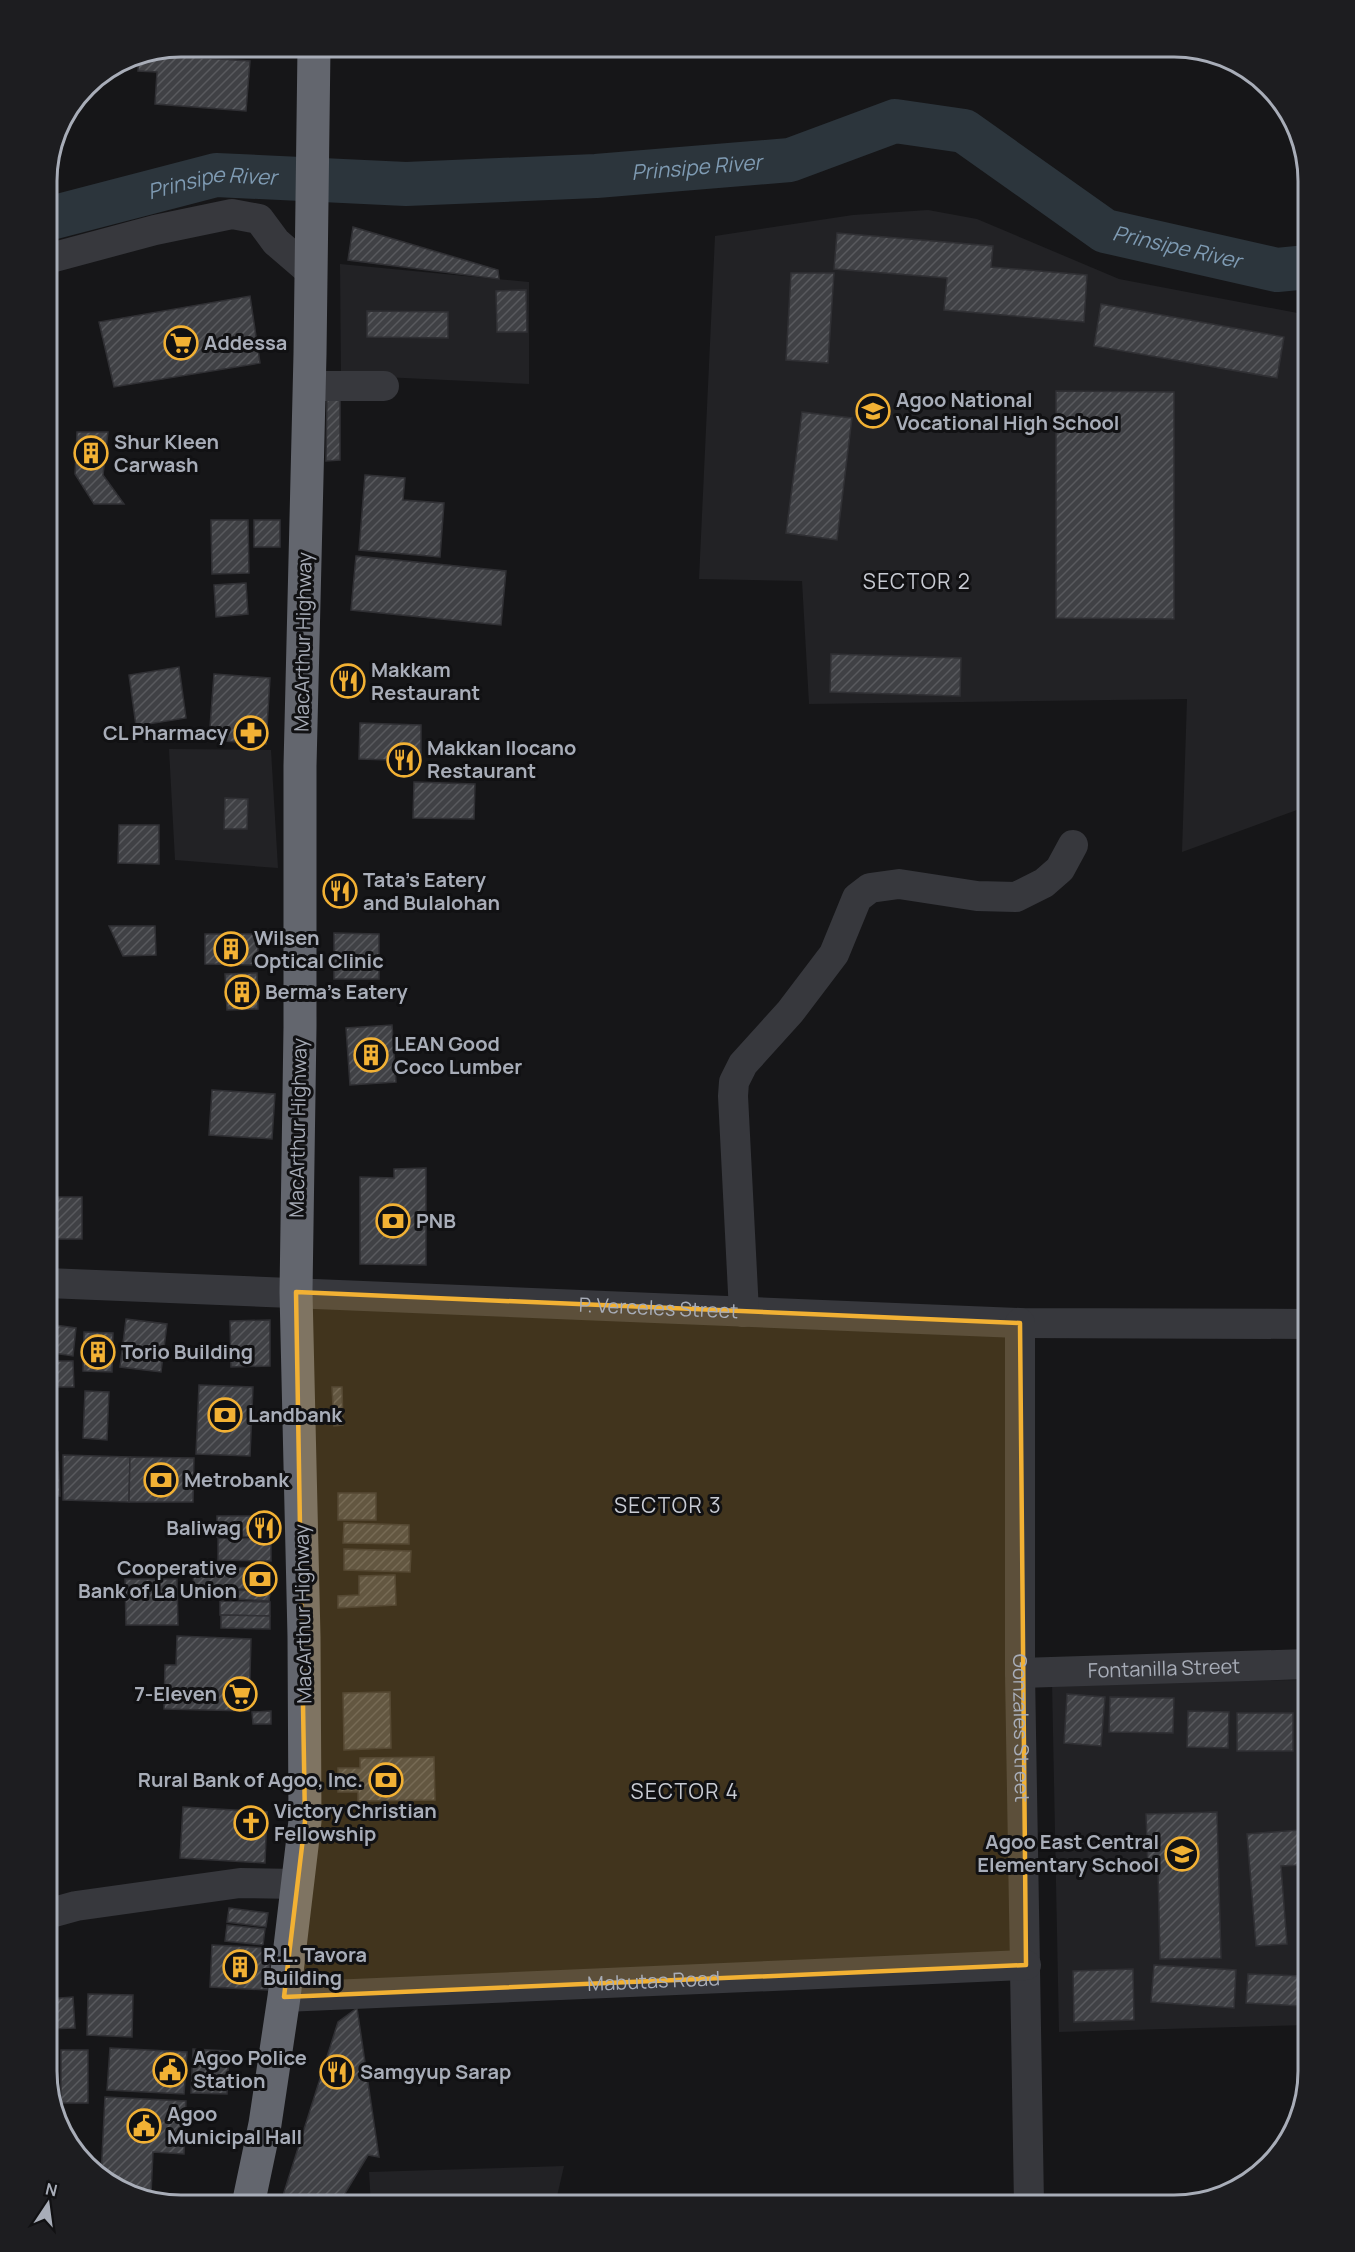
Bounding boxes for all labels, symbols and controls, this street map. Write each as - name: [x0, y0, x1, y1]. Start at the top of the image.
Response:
- water label: Prinsipe River: [630, 147, 765, 186]
- water label: Prinsipe River: [144, 160, 280, 205]
- water label: Prinsipe River: [1110, 218, 1246, 275]
- supermarket icon: Addessa: [163, 325, 199, 361]
- place label: Addessa: [204, 329, 287, 356]
- place label: Agoo National Vocational High School: [896, 386, 1119, 436]
- school or university icon: Agoo National Vocational High School: [855, 393, 891, 429]
- place label: Shur Kleen Carwash: [114, 428, 219, 478]
- building icon: Shur Kleen Carwash: [73, 435, 109, 471]
- street label: MacArthur Highway: [287, 551, 318, 732]
- district label: SECTOR 2: [863, 567, 971, 595]
- place label: Makkam Restaurant: [371, 656, 480, 706]
- restaurant icon: Makkam Restaurant: [330, 663, 366, 699]
- pharmacy icon: CL Pharmacy: [233, 715, 269, 751]
- place label: CL Pharmacy: [103, 719, 229, 746]
- place label: Makkan Ilocano Restaurant: [427, 734, 576, 784]
- restaurant icon: Makkan Ilocano Restaurant: [386, 742, 422, 778]
- place label: Tata's Eatery and Bulalohan: [363, 866, 500, 916]
- restaurant icon: Tata's Eatery and Bulalohan: [322, 873, 358, 909]
- place label: Wilsen Optical Clinic: [254, 924, 384, 974]
- building icon: Wilsen Optical Clinic: [213, 931, 249, 967]
- building icon: Berma's Eatery: [224, 974, 260, 1010]
- place label: Berma's Eatery: [265, 978, 408, 1005]
- place label: LEAN Good Coco Lumber: [394, 1030, 522, 1080]
- street label: MacArthur Highway: [282, 1037, 313, 1218]
- building icon: LEAN Good Coco Lumber: [353, 1037, 389, 1073]
- bank icon: PNB: [375, 1203, 411, 1239]
- place label: PNB: [416, 1207, 456, 1234]
- street label: P. Verceles Street: [578, 1291, 739, 1324]
- building icon: Torio Building: [80, 1334, 116, 1370]
- place label: Torio Building: [121, 1338, 253, 1365]
- bank icon: Landbank: [207, 1397, 243, 1433]
- place label: Landbank: [248, 1401, 343, 1428]
- bank icon: Metrobank: [143, 1462, 179, 1498]
- place label: Metrobank: [184, 1466, 290, 1493]
- district label: SECTOR 3: [614, 1491, 722, 1519]
- restaurant icon: Baliwag: [246, 1510, 282, 1546]
- place label: Baliwag: [166, 1514, 241, 1541]
- street label: MacArthur Highway: [287, 1523, 318, 1704]
- place label: Cooperative Bank of La Union: [78, 1554, 237, 1604]
- bank icon: Cooperative Bank of La Union: [242, 1561, 278, 1597]
- street label: Fontanilla Street: [1087, 1652, 1241, 1684]
- street label: Gonzales Street: [1007, 1654, 1036, 1803]
- supermarket icon: 7-Eleven: [222, 1676, 258, 1712]
- place label: 7-Eleven: [134, 1680, 217, 1707]
- bank icon: Rural Bank of Agoo, Inc.: [368, 1762, 404, 1798]
- place label: Rural Bank of Agoo, Inc.: [138, 1766, 363, 1793]
- district label: SECTOR 4: [631, 1777, 739, 1805]
- place label: Victory Christian Fellowship: [274, 1797, 437, 1847]
- church icon: Victory Christian Fellowship: [233, 1805, 269, 1841]
- place label: Agoo East Central Elementary School: [977, 1828, 1159, 1878]
- school or university icon: Agoo East Central Elementary School: [1164, 1836, 1200, 1872]
- place label: R.L. Tavora Building: [263, 1941, 367, 1991]
- building icon: R.L. Tavora Building: [222, 1949, 258, 1985]
- street label: Mabutas Road: [587, 1964, 721, 1997]
- place label: Agoo Police Station: [193, 2044, 307, 2094]
- public building icon: Agoo Police Station: [152, 2052, 188, 2088]
- restaurant icon: Samgyup Sarap: [319, 2054, 355, 2090]
- place label: Samgyup Sarap: [360, 2058, 511, 2085]
- place label: Agoo Municipal Hall: [167, 2100, 302, 2150]
- public building icon: Agoo Municipal Hall: [126, 2108, 162, 2144]
- north arrow: [18, 2174, 78, 2234]
- text: N: [43, 2177, 59, 2201]

